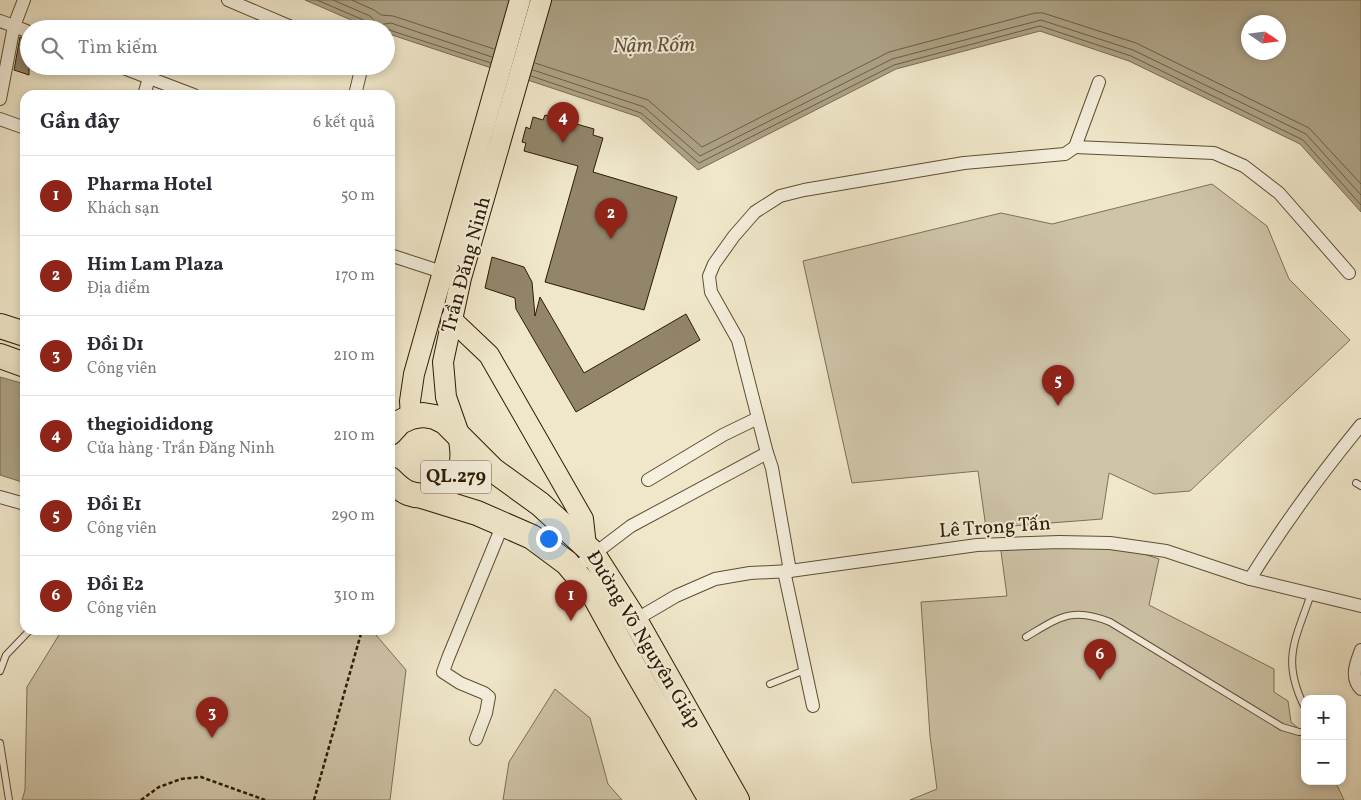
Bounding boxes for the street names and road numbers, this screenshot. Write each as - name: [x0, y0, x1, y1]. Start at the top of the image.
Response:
- street label: Trần Đăng Ninh: [435, 193, 499, 337]
- road number: QL.279: [421, 461, 491, 494]
- street label: Lê Trọng Tấn: [938, 510, 1052, 546]
- street label: Đường Võ Nguyên Giáp: [579, 546, 707, 734]

